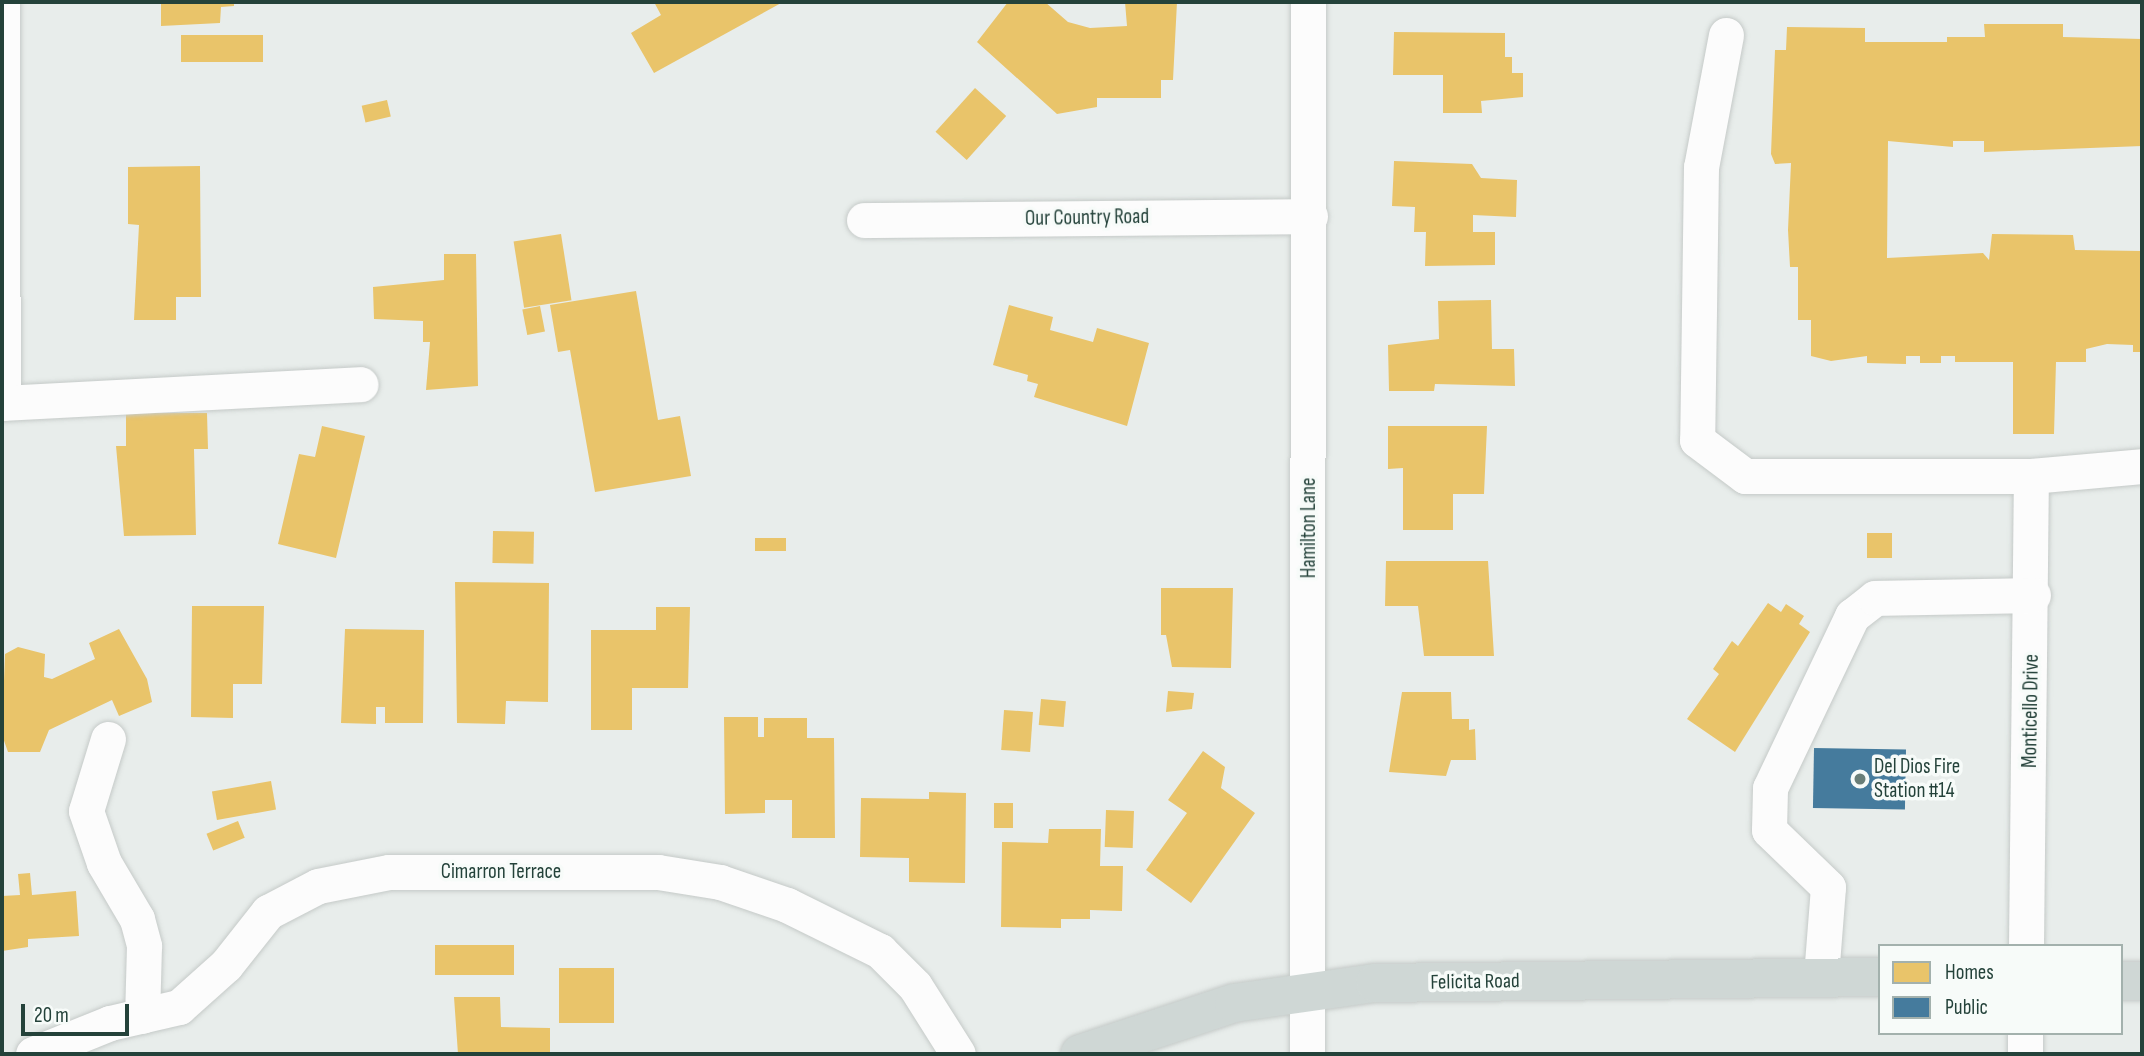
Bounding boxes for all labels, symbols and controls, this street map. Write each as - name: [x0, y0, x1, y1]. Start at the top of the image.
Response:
- street label: Our Country Road: [1025, 204, 1149, 232]
- street label: Hamilton Lane: [1296, 478, 1322, 578]
- street label: Monticello Drive: [2017, 654, 2045, 768]
- place label: Del Dios Fire Station #14: [1874, 754, 1960, 804]
- marker: Del Dios Fire Station #14: [1852, 771, 1868, 787]
- street label: Cimarron Terrace: [441, 859, 561, 885]
- legend: [1878, 944, 2123, 1035]
- text: Homes: [1945, 960, 1994, 985]
- street label: Felicita Road: [1430, 969, 1520, 995]
- scale bar: [24, 990, 133, 1034]
- text: Public: [1945, 995, 1988, 1020]
- text: 20 m: [34, 1003, 69, 1028]

